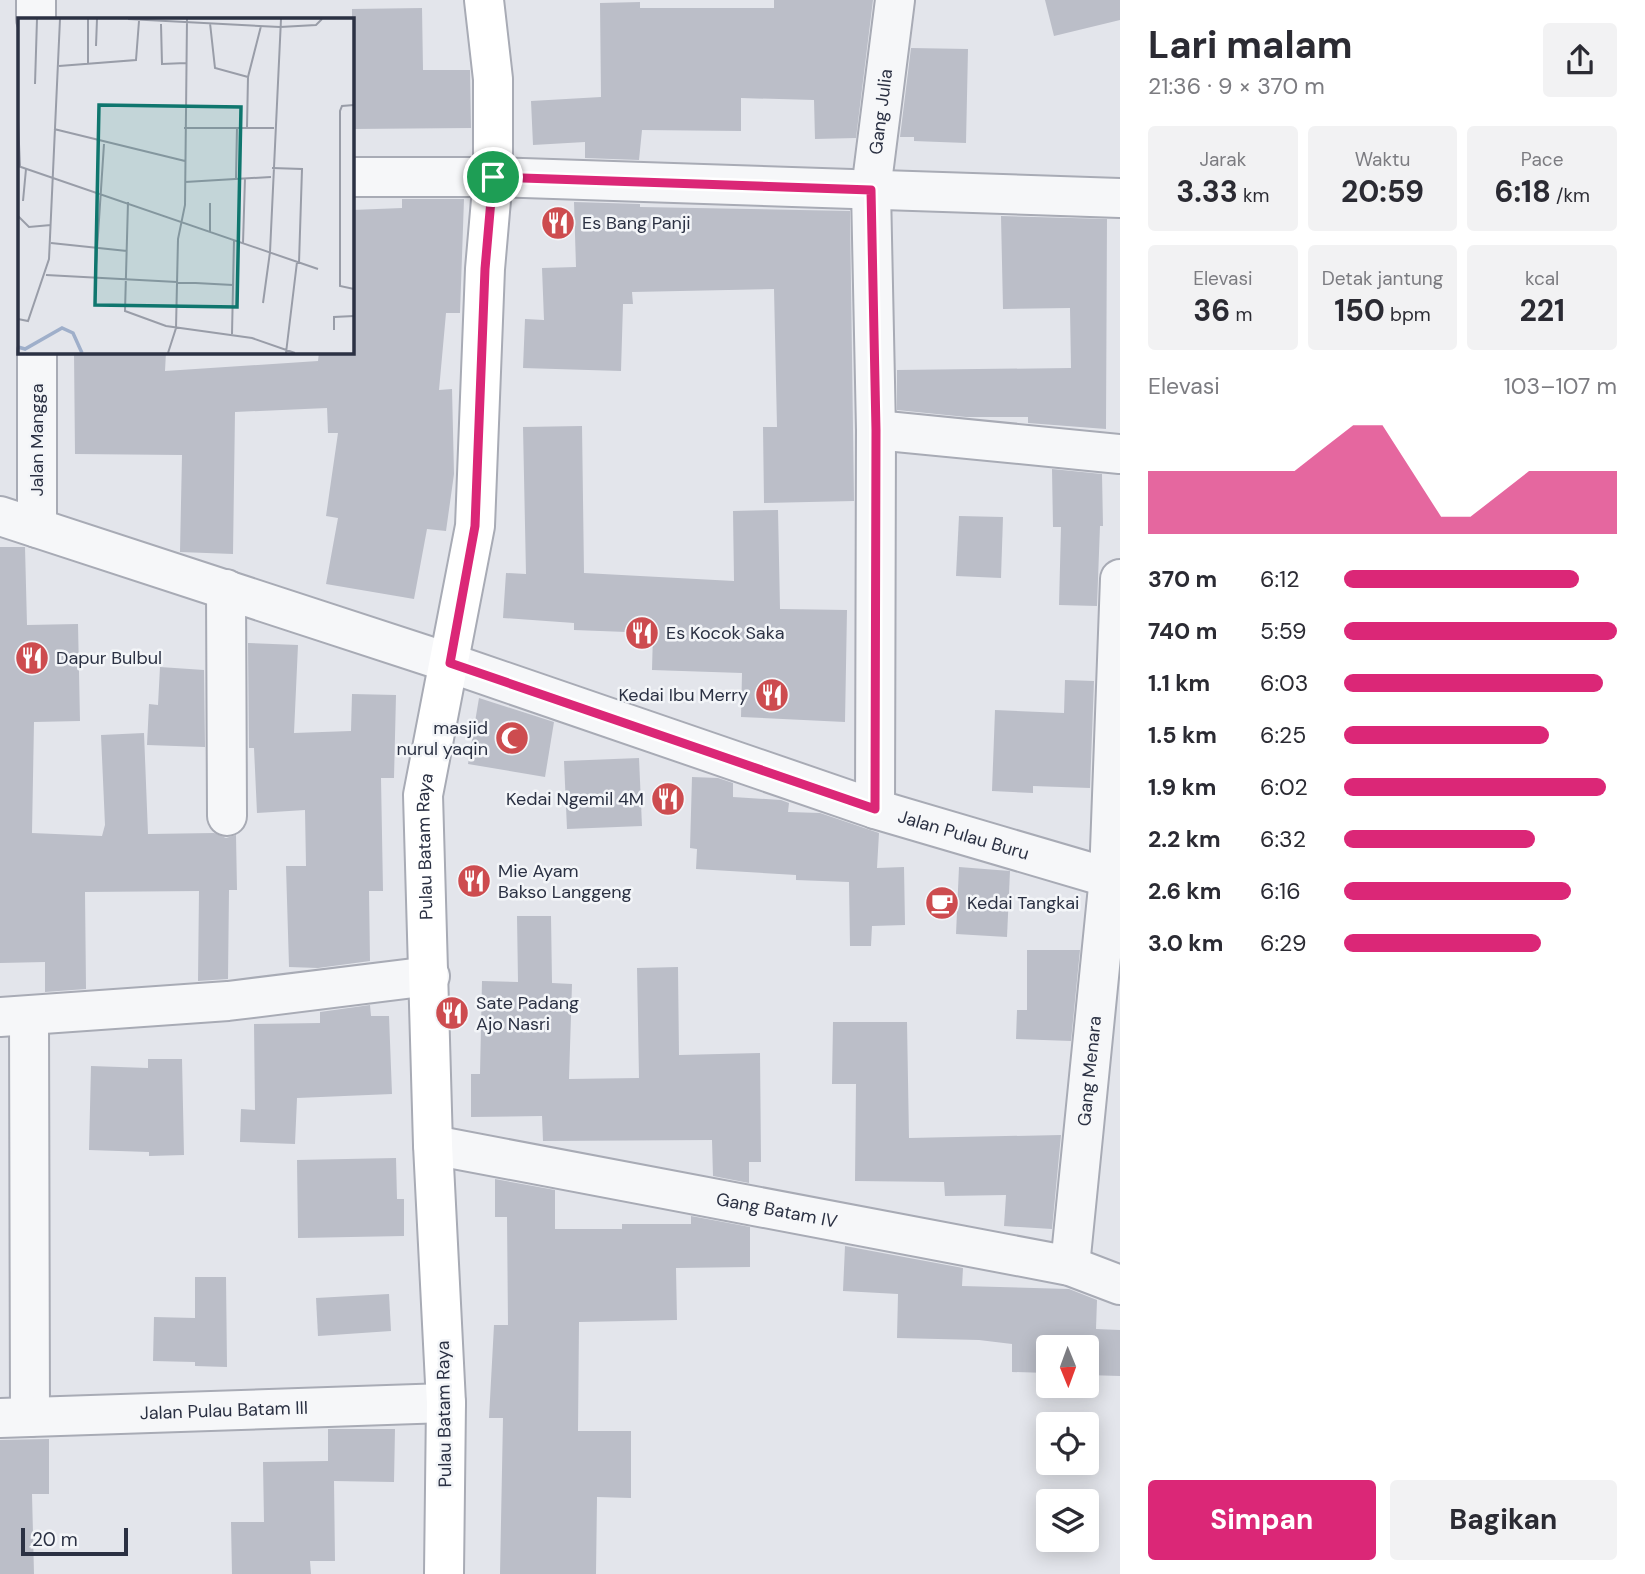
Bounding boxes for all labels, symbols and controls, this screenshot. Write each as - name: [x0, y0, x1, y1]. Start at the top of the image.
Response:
- inset map: [18, 18, 354, 354]
- text: Lari malam: [1148, 20, 1353, 70]
- button: share: [1543, 23, 1617, 97]
- street label: Gang Julia: [864, 67, 898, 156]
- text: 21:36 · 9 × 370 m: [1148, 71, 1325, 101]
- pin: [463, 147, 523, 207]
- text: Jarak: [1199, 147, 1246, 172]
- text: Waktu: [1355, 147, 1410, 172]
- text: Pace: [1521, 147, 1563, 172]
- icon: arrive: [474, 158, 512, 196]
- text: 3.33: [1176, 172, 1238, 211]
- text: 20:59: [1341, 172, 1424, 211]
- text: 6:18: [1494, 172, 1551, 211]
- text: km: [1238, 183, 1270, 208]
- text: /km: [1551, 183, 1590, 208]
- restaurant icon: Es Bang Panji: [539, 204, 577, 242]
- place label: Es Bang Panji: [582, 211, 691, 235]
- text: Elevasi: [1193, 266, 1253, 291]
- text: Detak jantung: [1322, 266, 1443, 291]
- text: kcal: [1525, 266, 1559, 291]
- text: 36: [1193, 291, 1230, 330]
- text: 150: [1334, 291, 1385, 330]
- text: 221: [1519, 291, 1565, 330]
- text: m: [1230, 302, 1252, 327]
- text: bpm: [1385, 302, 1431, 327]
- text: Elevasi: [1148, 371, 1220, 401]
- text: 103–107 m: [1504, 371, 1617, 401]
- street label: Jalan Mangga: [25, 384, 49, 496]
- text: 370 m: [1148, 564, 1217, 594]
- text: 6:12: [1260, 564, 1300, 594]
- restaurant icon: Es Kocok Saka: [623, 614, 661, 652]
- text: 740 m: [1148, 616, 1217, 646]
- text: 5:59: [1260, 616, 1306, 646]
- place label: Es Kocok Saka: [666, 621, 784, 645]
- restaurant icon: Dapur Bulbul: [13, 639, 51, 677]
- place label: Dapur Bulbul: [56, 646, 162, 670]
- text: 1.1 km: [1148, 668, 1210, 698]
- text: 6:03: [1260, 668, 1308, 698]
- restaurant icon: Kedai Ibu Merry: [753, 676, 791, 714]
- place label: Kedai Ibu Merry: [618, 683, 748, 707]
- place label: masjid nurul yaqin: [396, 716, 488, 761]
- mosque icon: masjid nurul yaqin: [493, 719, 531, 757]
- text: 1.5 km: [1148, 720, 1217, 750]
- text: 6:25: [1260, 720, 1306, 750]
- street label: Pulau Batam Raya: [411, 771, 439, 920]
- text: 1.9 km: [1148, 772, 1216, 802]
- text: 6:02: [1260, 772, 1308, 802]
- restaurant icon: Kedai Ngemil 4M: [649, 780, 687, 818]
- place label: Kedai Ngemil 4M: [506, 787, 644, 811]
- street label: Jalan Pulau Buru: [895, 804, 1032, 866]
- text: 2.2 km: [1148, 824, 1221, 854]
- text: 6:32: [1260, 824, 1306, 854]
- place label: Mie Ayam Bakso Langgeng: [498, 859, 632, 904]
- restaurant icon: Mie Ayam Bakso Langgeng: [455, 862, 493, 900]
- text: 2.6 km: [1148, 876, 1221, 906]
- text: 6:16: [1260, 876, 1301, 906]
- cafe icon: Kedai Tangkai: [923, 884, 961, 922]
- place label: Kedai Tangkai: [967, 891, 1079, 915]
- text: 3.0 km: [1148, 928, 1223, 958]
- text: 6:29: [1260, 928, 1307, 958]
- place label: Sate Padang Ajo Nasri: [476, 991, 579, 1036]
- restaurant icon: Sate Padang Ajo Nasri: [433, 994, 471, 1032]
- street label: Gang Menara: [1072, 1015, 1107, 1127]
- street label: Gang Batam IV: [714, 1187, 840, 1234]
- north arrow: [1036, 1335, 1099, 1398]
- map controls: [1036, 1335, 1099, 1552]
- street label: Pulau Batam Raya: [431, 1340, 457, 1488]
- street label: Jalan Pulau Batam III: [139, 1396, 308, 1425]
- button: locate: [1036, 1412, 1099, 1475]
- button: Simpan: [1148, 1480, 1376, 1560]
- button: Bagikan: [1390, 1480, 1617, 1560]
- button: layers: [1036, 1489, 1099, 1552]
- scale bar: [21, 1525, 128, 1557]
- text: 20 m: [32, 1527, 78, 1552]

